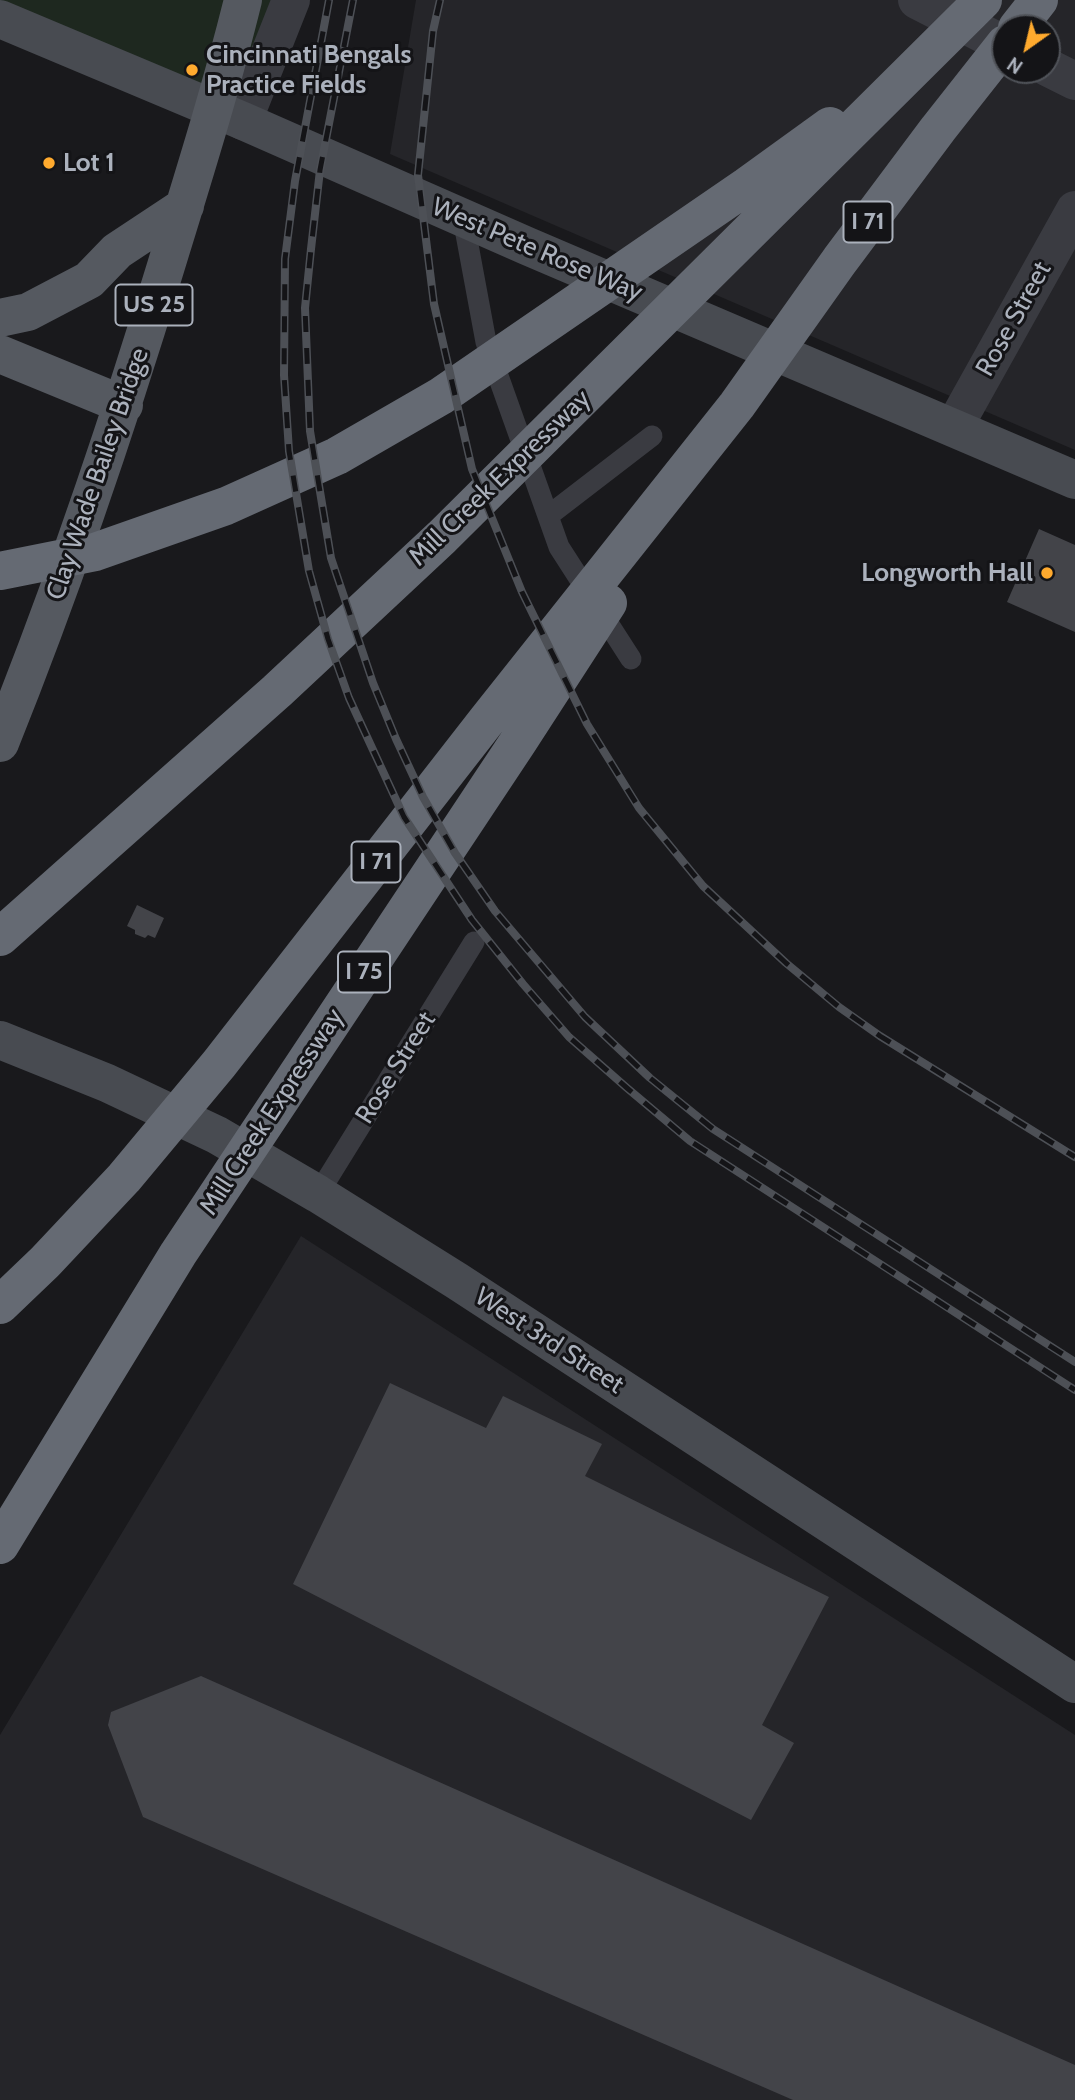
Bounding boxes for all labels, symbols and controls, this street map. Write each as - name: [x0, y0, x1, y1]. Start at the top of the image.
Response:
- north arrow: [991, 14, 1061, 84]
- place label: Cincinnati Bengals Practice Fields: [206, 39, 411, 100]
- text: N: [1003, 52, 1027, 78]
- marker: Cincinnati Bengals Practice Fields: [184, 62, 200, 78]
- place label: Lot 1: [63, 147, 115, 179]
- marker: Lot 1: [41, 155, 57, 171]
- street label: West Pete Rose Way: [427, 191, 647, 309]
- road number: I 71: [844, 202, 892, 243]
- street label: Rose Street: [970, 256, 1058, 382]
- road number: US 25: [116, 284, 192, 326]
- street label: Clay Wade Bailey Bridge: [40, 344, 156, 604]
- street label: Mill Creek Expressway: [403, 383, 597, 573]
- place label: Longworth Hall: [861, 557, 1033, 589]
- marker: Longworth Hall: [1039, 565, 1055, 581]
- road number: I 71: [352, 842, 400, 882]
- road number: I 75: [338, 952, 390, 992]
- street label: Mill Creek Expressway: [194, 1003, 350, 1221]
- street label: Rose Street: [349, 1006, 443, 1130]
- street label: West 3rd Street: [469, 1281, 629, 1401]

